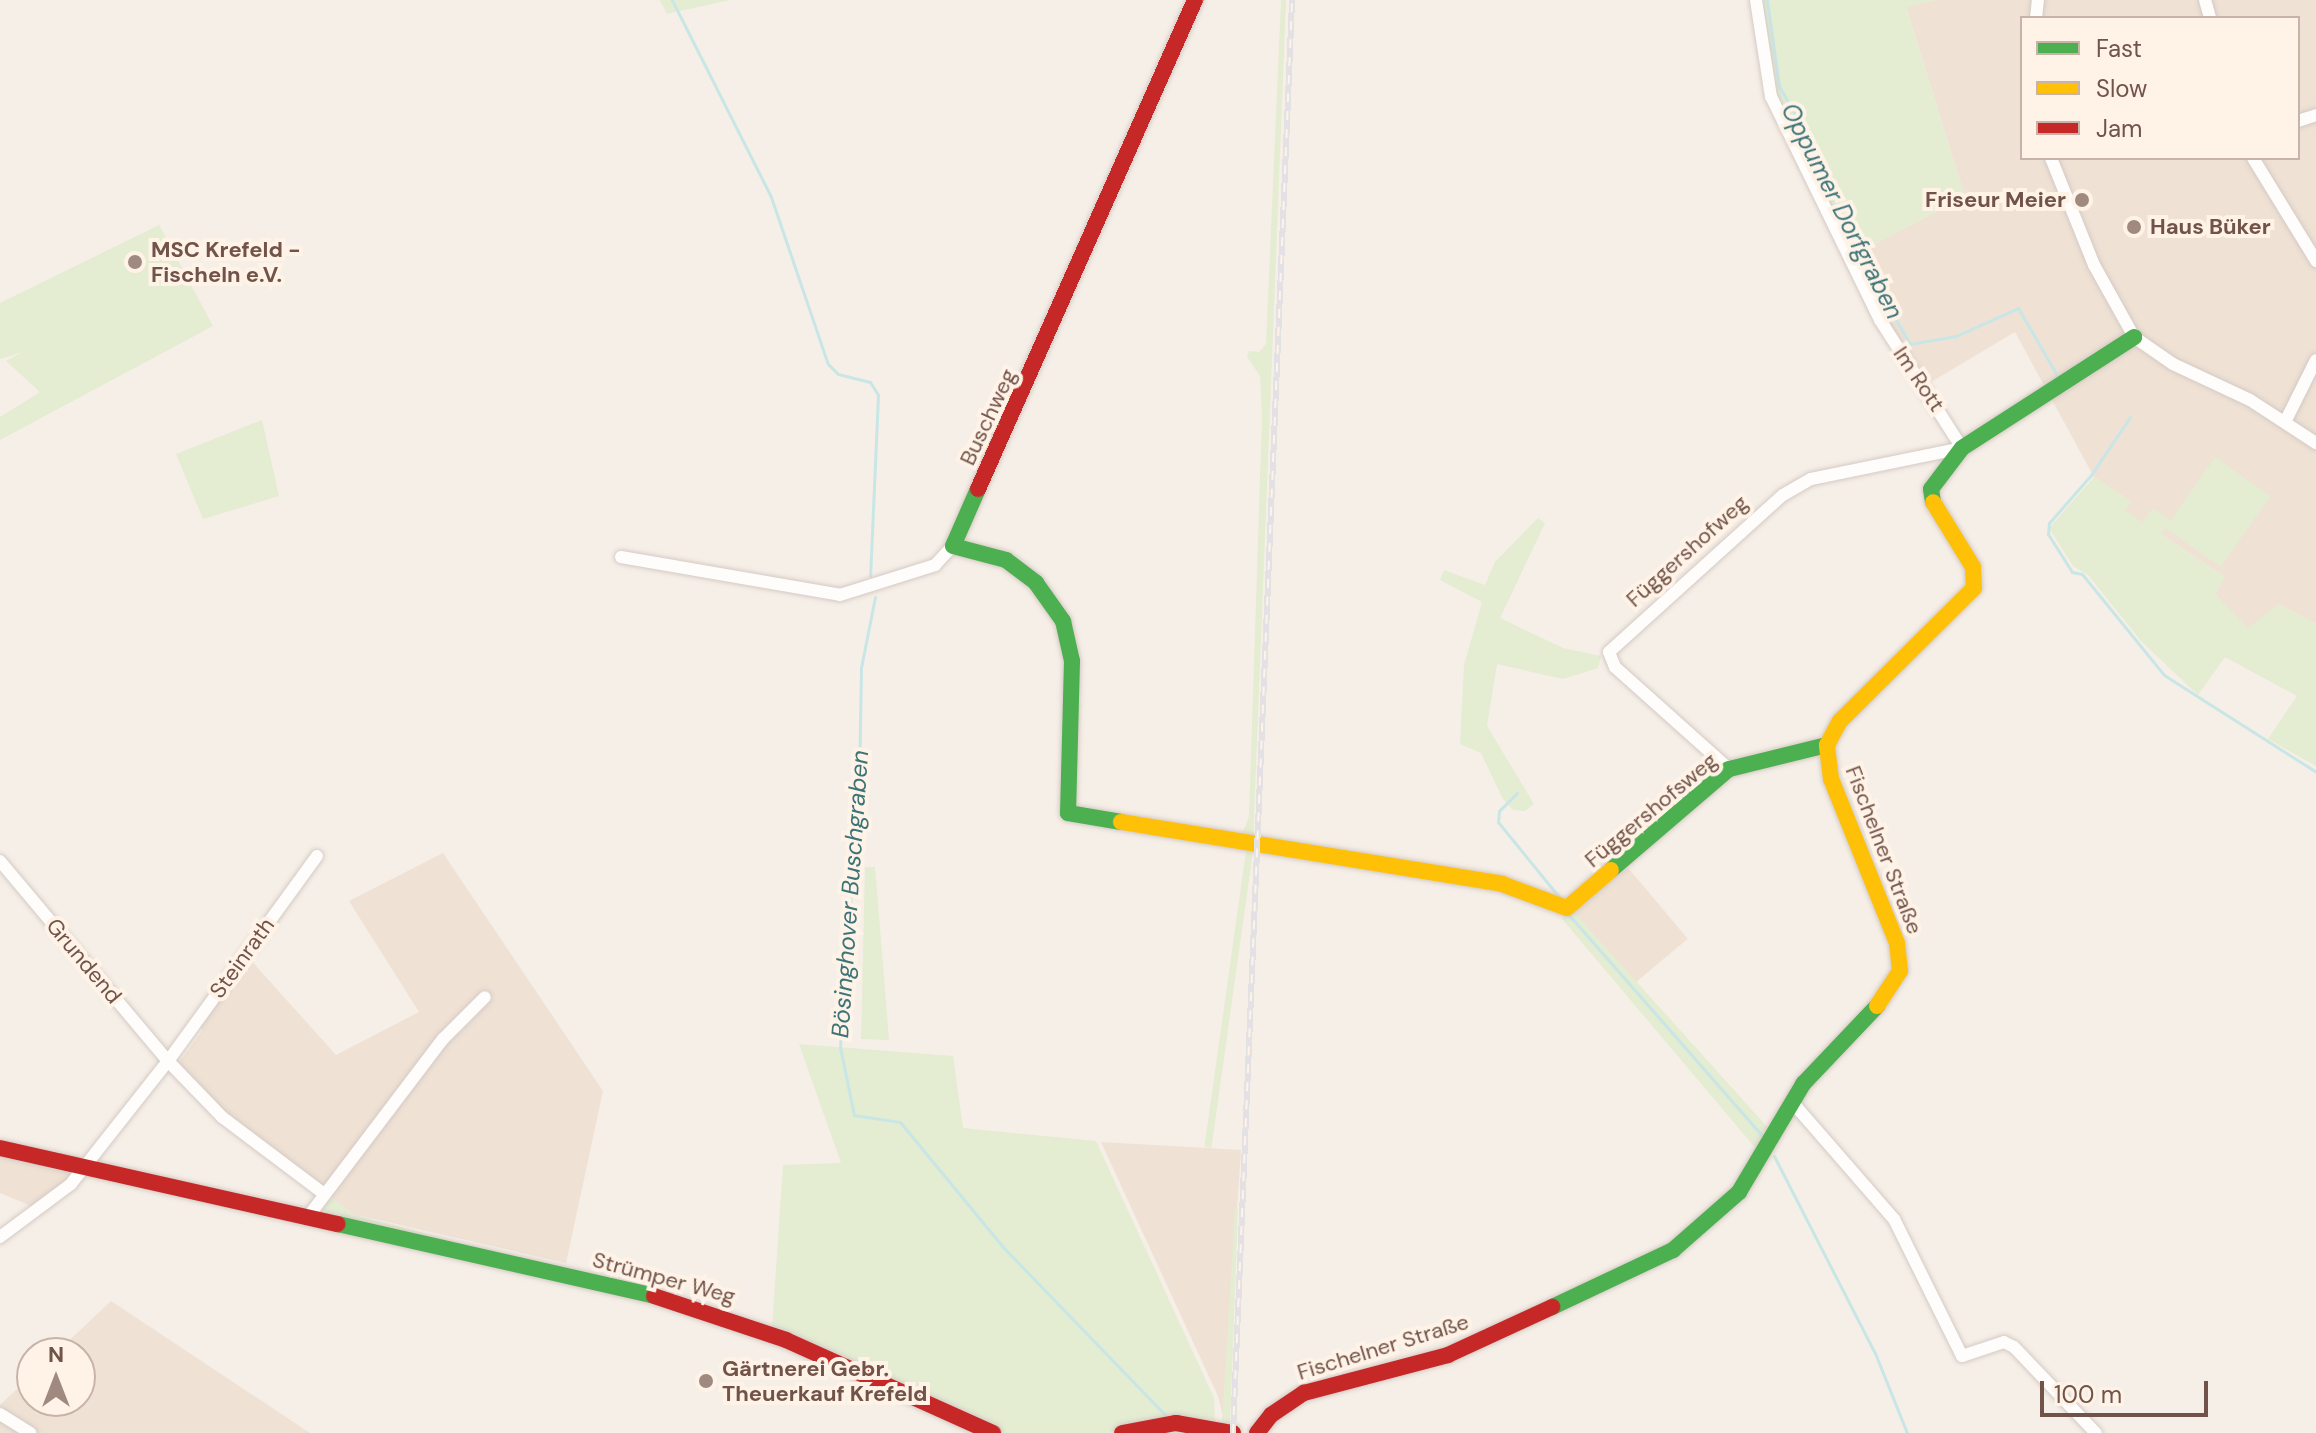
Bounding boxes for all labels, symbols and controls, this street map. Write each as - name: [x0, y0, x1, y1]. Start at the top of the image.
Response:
- legend: [2020, 16, 2300, 160]
- text: Fast: [2096, 33, 2142, 64]
- text: Slow: [2096, 73, 2147, 104]
- water label: Oppumer Dorfgraben: [1775, 98, 1909, 324]
- text: Jam: [2096, 113, 2142, 144]
- place label: Friseur Meier: [1925, 187, 2066, 213]
- marker: Friseur Meier: [2073, 191, 2091, 209]
- place label: Haus Büker: [2150, 214, 2271, 240]
- marker: Haus Büker: [2125, 218, 2143, 236]
- place label: MSC Krefeld - Fischeln e.V.: [151, 236, 301, 288]
- marker: MSC Krefeld - Fischeln e.V.: [126, 253, 144, 271]
- street label: Im Rott: [1888, 341, 1950, 417]
- street label: Buschweg: [954, 365, 1022, 469]
- street label: Függershofweg: [1621, 490, 1753, 612]
- street label: Függershofsweg: [1579, 747, 1723, 873]
- water label: Bösinghover Buschgraben: [826, 749, 874, 1039]
- street label: Fischelner Straße: [1840, 762, 1928, 938]
- street label: Grundend: [41, 913, 127, 1009]
- street label: Steinrath: [204, 913, 280, 1003]
- street label: Strümper Weg: [590, 1246, 738, 1310]
- street label: Fischelner Straße: [1294, 1308, 1472, 1386]
- north arrow: [16, 1337, 96, 1417]
- text: N: [48, 1340, 64, 1369]
- place label: Gärtnerei Gebr. Theuerkauf Krefeld: [722, 1355, 928, 1406]
- scale bar: [2044, 1365, 2212, 1415]
- marker: Gärtnerei Gebr. Theuerkauf Krefeld: [697, 1372, 715, 1390]
- text: 100 m: [2054, 1379, 2122, 1410]

